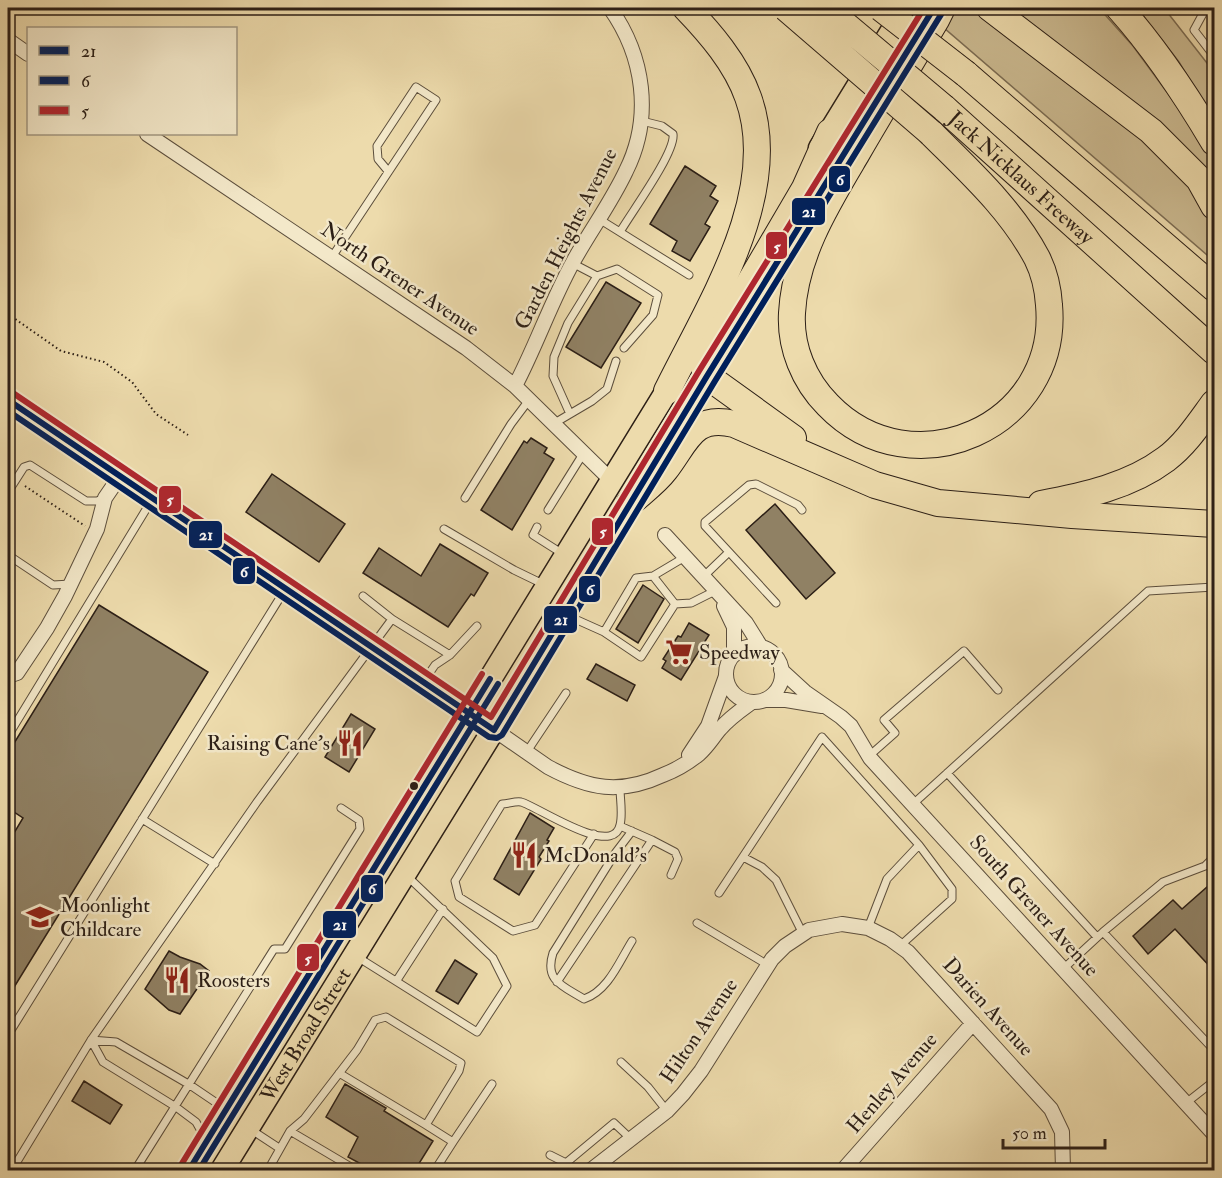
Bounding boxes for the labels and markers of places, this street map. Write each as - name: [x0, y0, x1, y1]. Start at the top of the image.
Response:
- supermarket icon: Speedway: [664, 637, 694, 667]
- place label: Speedway: [699, 639, 780, 666]
- restaurant icon: Raising Cane's: [335, 728, 365, 758]
- place label: Raising Cane's: [207, 730, 330, 757]
- unlabelled marker: [408, 780, 420, 792]
- restaurant icon: McDonald's: [509, 840, 539, 870]
- place label: McDonald's: [544, 842, 647, 869]
- place label: Moonlight Childcare: [60, 892, 150, 943]
- school or university icon: Moonlight Childcare: [25, 902, 55, 932]
- restaurant icon: Roosters: [162, 965, 192, 995]
- place label: Roosters: [197, 967, 270, 994]

